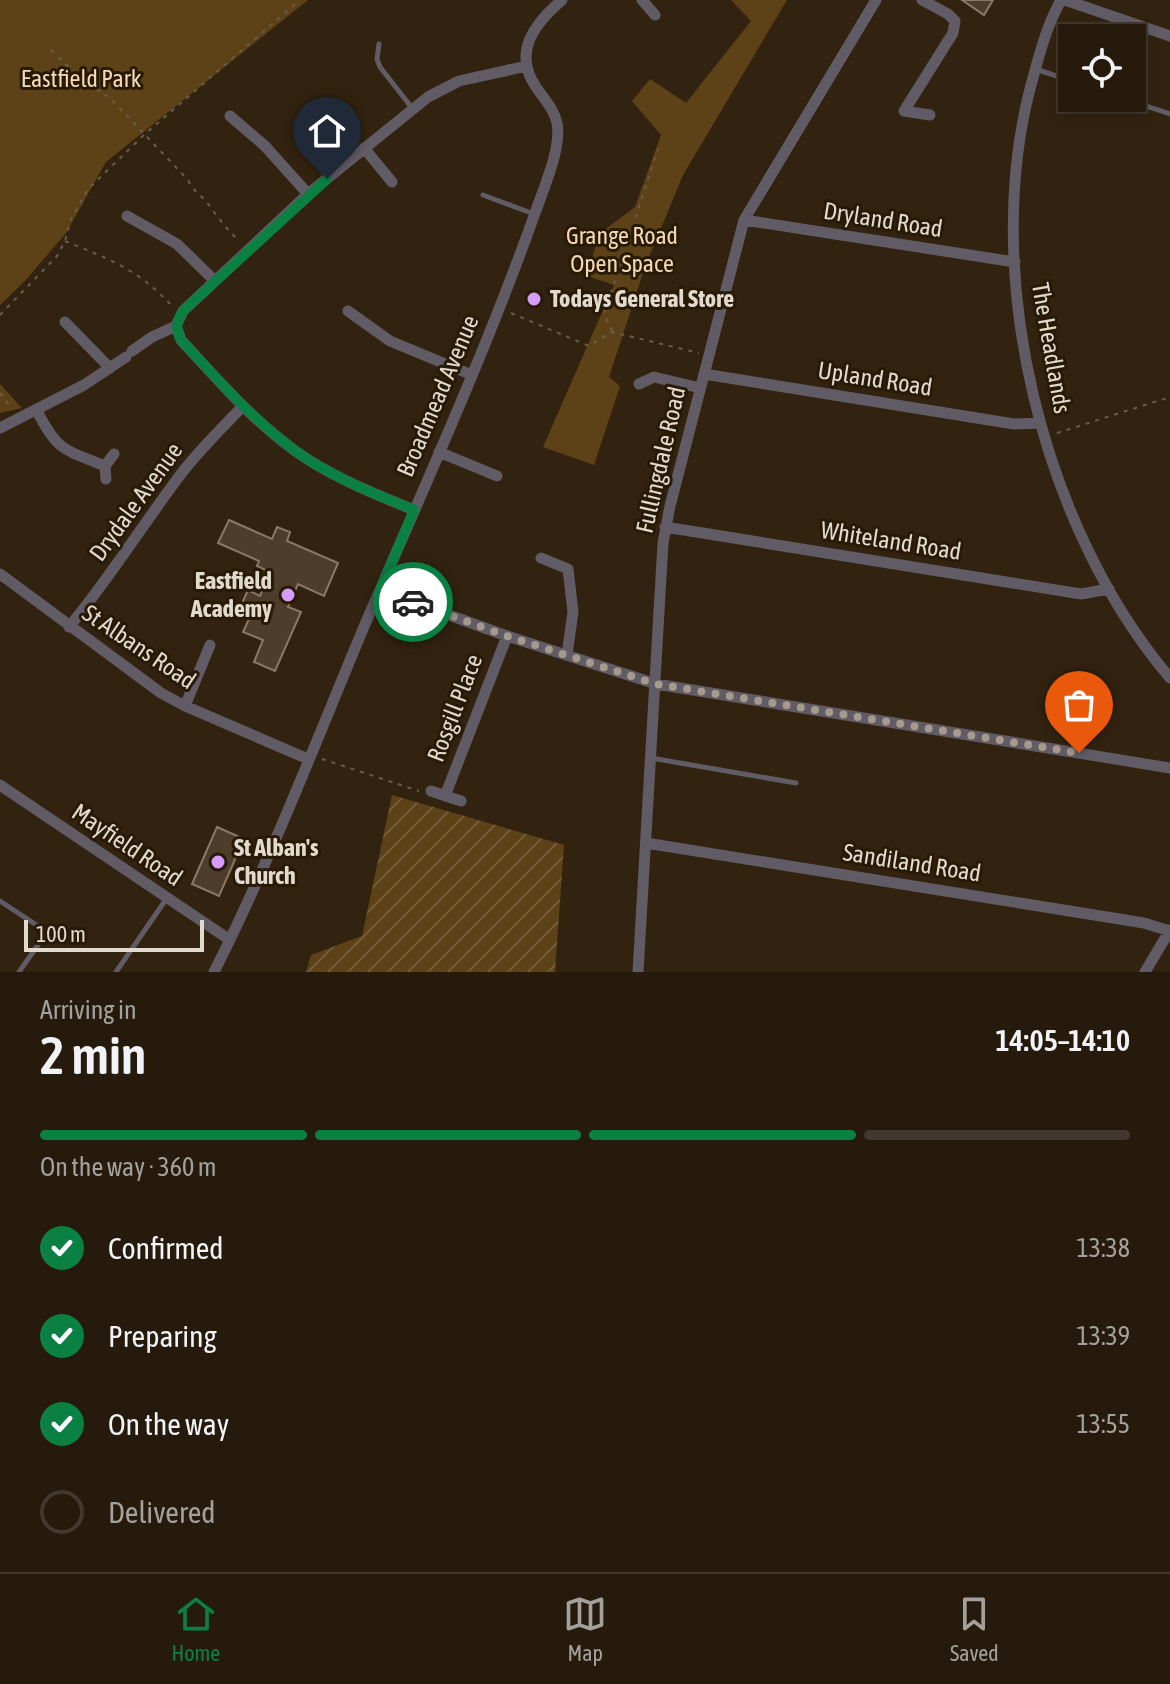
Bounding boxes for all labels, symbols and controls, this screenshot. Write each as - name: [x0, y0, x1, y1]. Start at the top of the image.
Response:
- map controls: [1058, 24, 1146, 112]
- button: locate: [1058, 24, 1146, 112]
- park label: Eastfield Park: [21, 65, 142, 92]
- pin: [293, 97, 361, 179]
- icon: home: [305, 109, 349, 153]
- street label: Dryland Road: [822, 197, 944, 242]
- park label: Grange Road Open Space: [566, 222, 678, 277]
- street label: The Headlands: [1027, 280, 1076, 415]
- place label: Todays General Store: [550, 285, 734, 312]
- marker: Todays General Store: [525, 290, 543, 308]
- street label: Broadmead Avenue: [391, 311, 484, 481]
- street label: Upland Road: [816, 356, 934, 401]
- street label: Fullingdale Road: [631, 384, 690, 536]
- street label: Drydale Avenue: [84, 437, 188, 566]
- street label: Whiteland Road: [819, 516, 963, 565]
- courier: [373, 562, 453, 642]
- place label: Eastfield Academy: [190, 567, 272, 622]
- icon: car: [391, 580, 435, 624]
- marker: Eastfield Academy: [279, 586, 297, 604]
- street label: St Albans Road: [78, 599, 201, 694]
- street label: Rosgill Place: [422, 650, 487, 765]
- pin: [1045, 671, 1113, 753]
- icon: bag: [1057, 683, 1101, 727]
- street label: Mayfield Road: [67, 798, 187, 891]
- place label: St Alban's Church: [234, 834, 319, 889]
- street label: Sandiland Road: [841, 838, 983, 887]
- marker: St Alban's Church: [209, 853, 227, 871]
- scale bar: [24, 916, 204, 952]
- text: 100 m: [36, 921, 86, 947]
- text: Arriving in: [40, 995, 137, 1025]
- text: 14:05–14:10: [995, 1023, 1130, 1057]
- text: 2 min: [40, 1025, 146, 1085]
- text: On the way · 360 m: [40, 1152, 217, 1182]
- icon: check: [40, 1226, 84, 1270]
- text: Confirmed: [108, 1231, 223, 1265]
- text: 13:38: [1076, 1233, 1130, 1263]
- icon: check: [40, 1314, 84, 1358]
- text: Preparing: [108, 1319, 217, 1353]
- text: 13:39: [1076, 1321, 1130, 1351]
- icon: check: [40, 1402, 84, 1446]
- text: On the way: [108, 1407, 229, 1441]
- text: 13:55: [1076, 1409, 1130, 1439]
- text: Delivered: [108, 1495, 216, 1529]
- tab: Home: [171, 1592, 220, 1666]
- tab: Map: [563, 1592, 607, 1666]
- tab: Saved: [950, 1592, 999, 1666]

